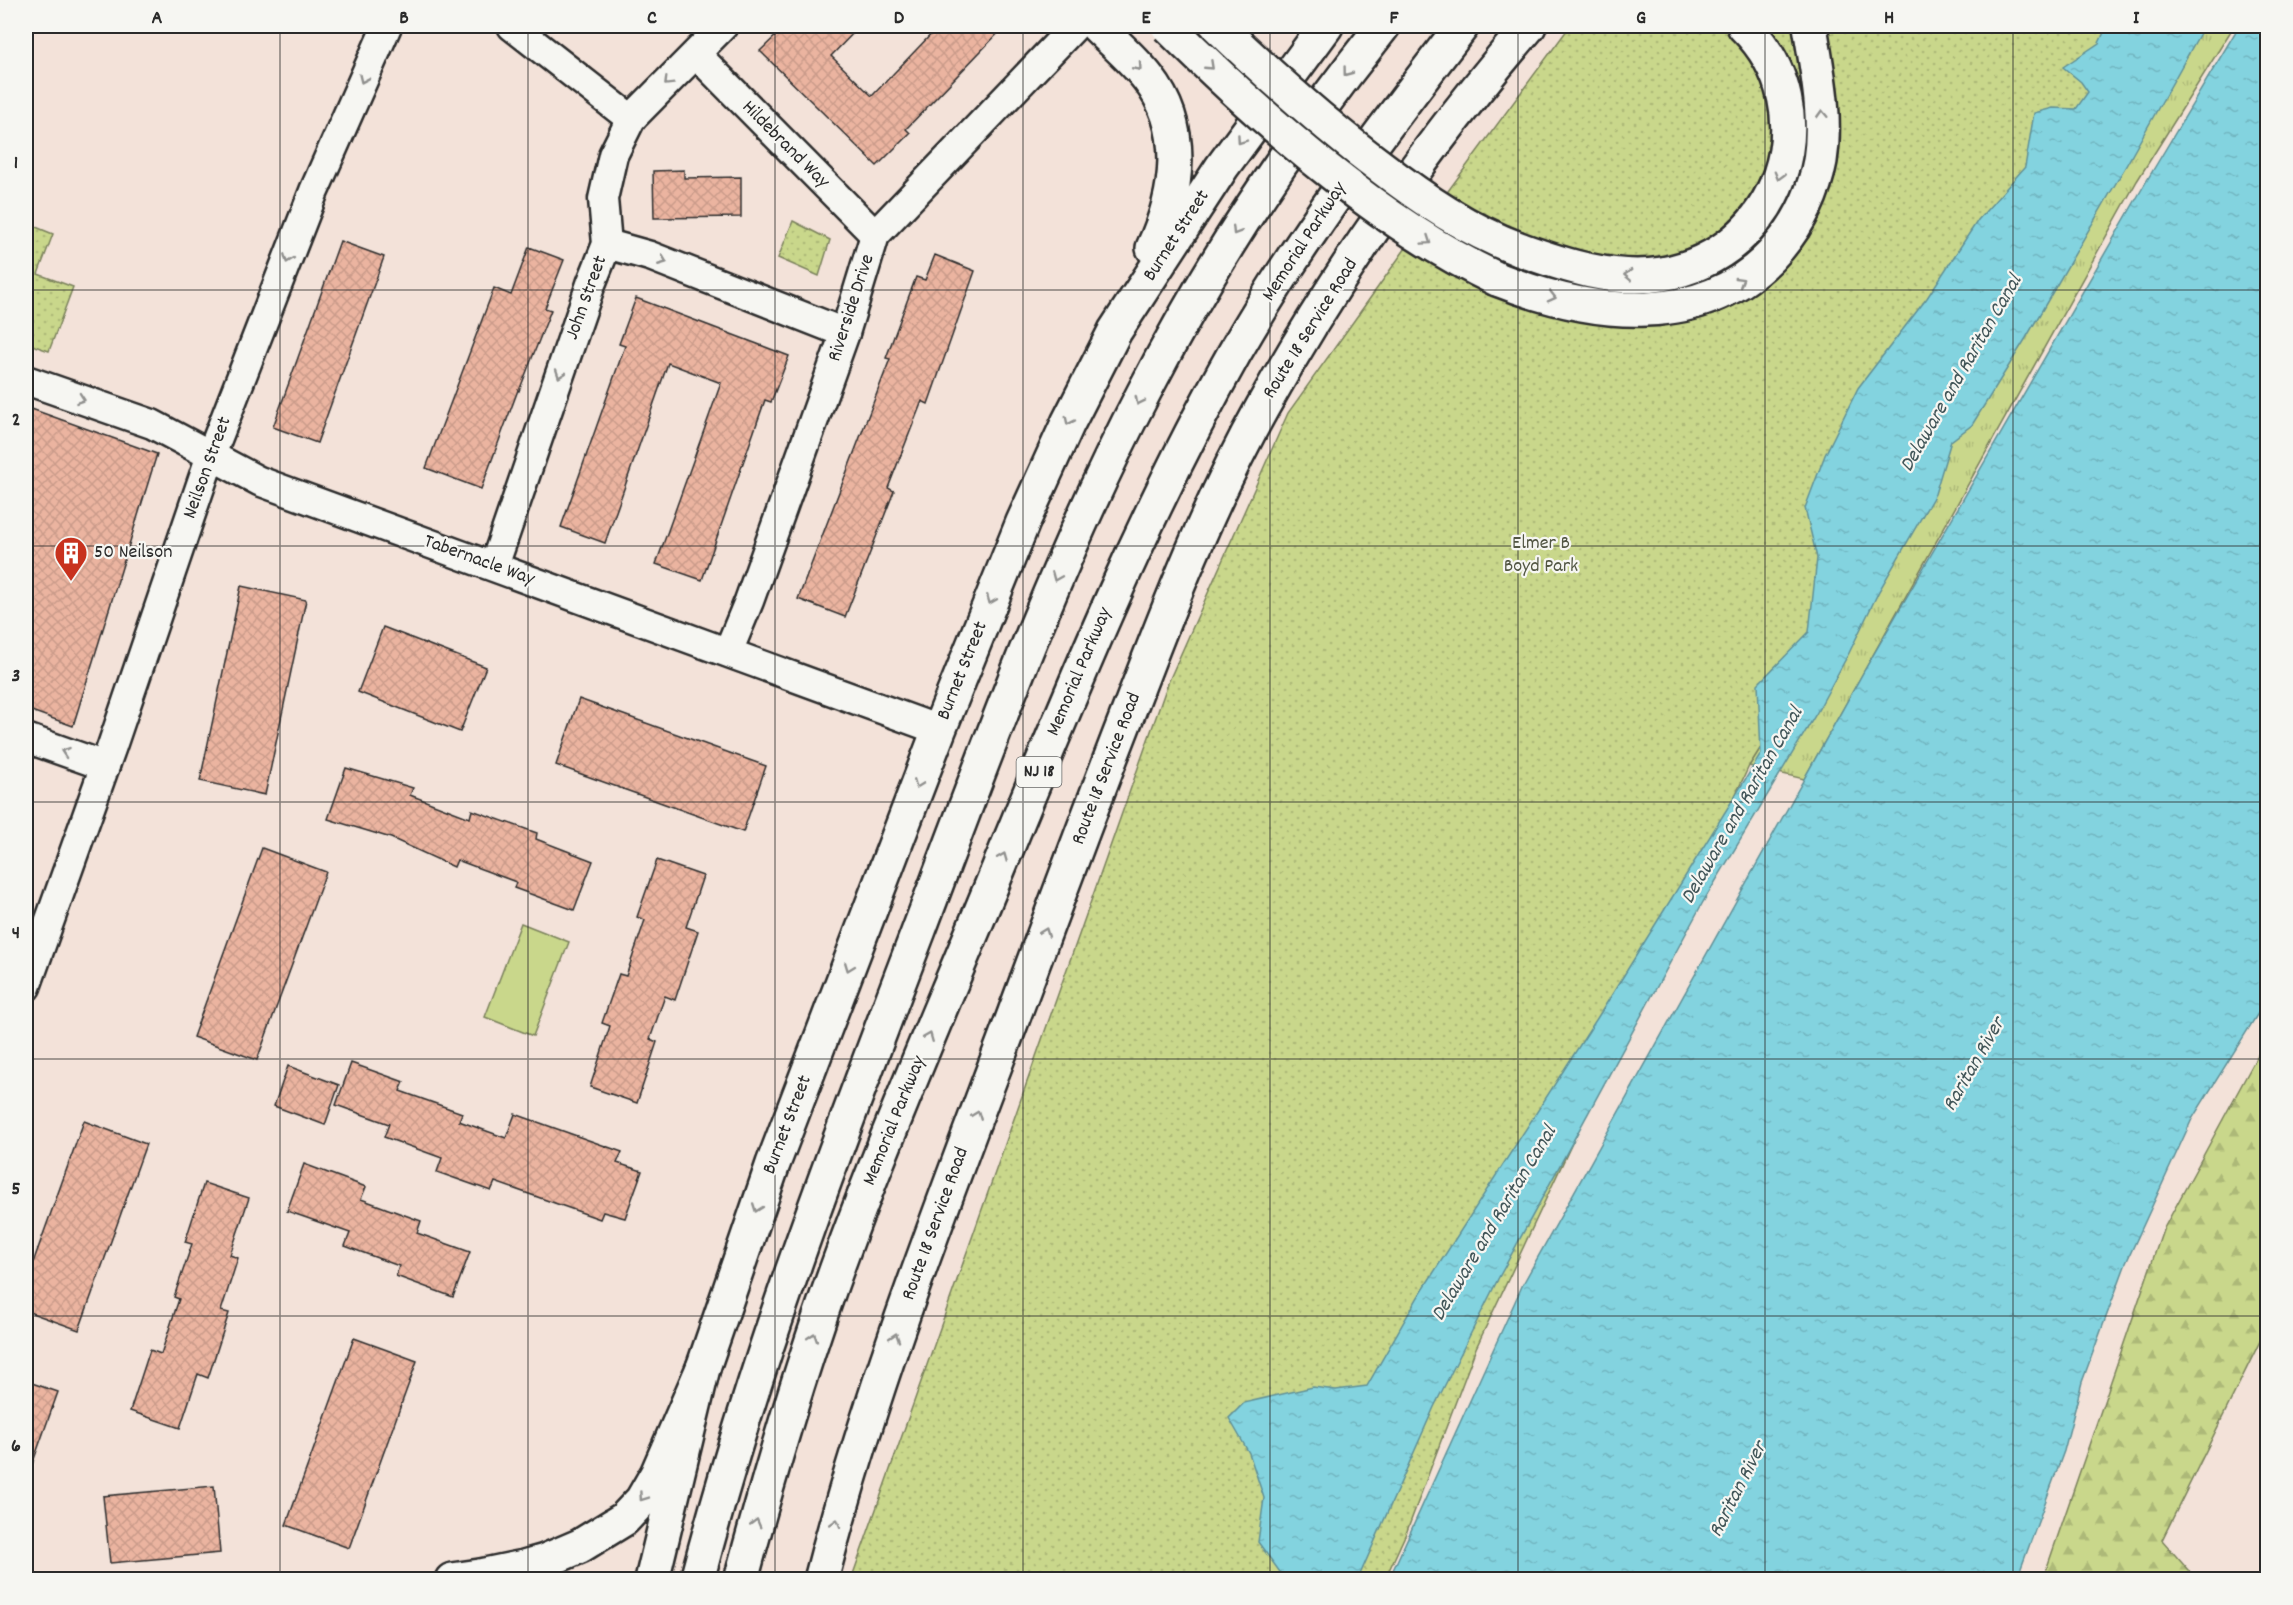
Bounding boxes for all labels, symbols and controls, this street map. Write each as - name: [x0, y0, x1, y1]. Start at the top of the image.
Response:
- text: A: [152, 5, 163, 33]
- text: B: [399, 5, 409, 33]
- text: C: [647, 5, 657, 33]
- text: D: [894, 5, 905, 33]
- text: E: [1141, 5, 1151, 33]
- text: F: [1390, 5, 1400, 33]
- text: G: [1636, 5, 1646, 33]
- text: H: [1884, 5, 1894, 33]
- text: I: [2133, 5, 2140, 33]
- one-way arrow: [1203, 59, 1214, 70]
- one-way arrow: [1131, 60, 1142, 71]
- one-way arrow: [1344, 65, 1355, 76]
- one-way arrow: [359, 73, 371, 84]
- one-way arrow: [664, 75, 675, 86]
- street label: Hildebrand Way: [735, 95, 836, 196]
- one-way arrow: [1815, 110, 1828, 119]
- one-way arrow: [1237, 134, 1248, 145]
- text: 1: [14, 150, 18, 178]
- one-way arrow: [1774, 170, 1786, 181]
- street label: Memorial Parkway: [1256, 176, 1355, 307]
- street label: Burnet Street: [1137, 185, 1217, 287]
- one-way arrow: [1232, 225, 1243, 236]
- one-way arrow: [1421, 234, 1432, 245]
- street label: Riverside Drive: [821, 251, 883, 365]
- street label: John Street: [559, 252, 615, 344]
- one-way arrow: [283, 253, 295, 264]
- street label: Route 18 Service Road: [1257, 253, 1365, 405]
- one-way arrow: [657, 254, 668, 266]
- water label: Delaware and Raritan Canal: [1893, 268, 2032, 478]
- one-way arrow: [1624, 269, 1633, 282]
- one-way arrow: [1734, 276, 1744, 288]
- one-way arrow: [1547, 289, 1557, 302]
- one-way arrow: [554, 368, 567, 379]
- one-way arrow: [75, 392, 86, 405]
- one-way arrow: [1135, 395, 1147, 406]
- text: 2: [12, 407, 20, 435]
- street label: Neilson Street: [177, 413, 239, 523]
- one-way arrow: [1065, 414, 1076, 425]
- street label: Tabernacle Way: [420, 528, 539, 594]
- park label: Elmer B Boyd Park: [1504, 530, 1578, 581]
- building icon: 50 Neilson: [53, 535, 89, 582]
- place label: 50 Neilson: [94, 539, 172, 567]
- one-way arrow: [1051, 571, 1063, 582]
- one-way arrow: [986, 593, 998, 604]
- street label: Memorial Parkway: [1040, 602, 1120, 741]
- street label: Burnet Street: [931, 617, 995, 725]
- text: 3: [12, 663, 20, 691]
- street label: Route 18 Service Road: [1065, 689, 1149, 849]
- water label: Delaware and Raritan Canal: [1674, 700, 1813, 910]
- one-way arrow: [60, 746, 71, 759]
- road number: NJ 18: [1016, 757, 1062, 787]
- one-way arrow: [913, 778, 925, 789]
- one-way arrow: [996, 852, 1008, 863]
- text: 4: [12, 920, 20, 948]
- one-way arrow: [1037, 927, 1050, 938]
- one-way arrow: [843, 961, 856, 971]
- water label: Raritan River: [1936, 1011, 2015, 1117]
- one-way arrow: [922, 1032, 934, 1043]
- street label: Memorial Parkway: [856, 1051, 934, 1190]
- street label: Burnet Street: [756, 1071, 820, 1179]
- one-way arrow: [969, 1110, 982, 1121]
- water label: Delaware and Raritan Canal: [1425, 1119, 1566, 1327]
- street label: Route 18 Service Road: [895, 1144, 977, 1304]
- text: 5: [11, 1176, 21, 1204]
- one-way arrow: [752, 1202, 765, 1213]
- one-way arrow: [806, 1332, 819, 1343]
- one-way arrow: [887, 1332, 900, 1343]
- text: 6: [11, 1433, 21, 1461]
- water label: Raritan River: [1702, 1435, 1777, 1543]
- one-way arrow: [639, 1490, 650, 1501]
- one-way arrow: [749, 1518, 762, 1528]
- one-way arrow: [829, 1518, 841, 1529]

